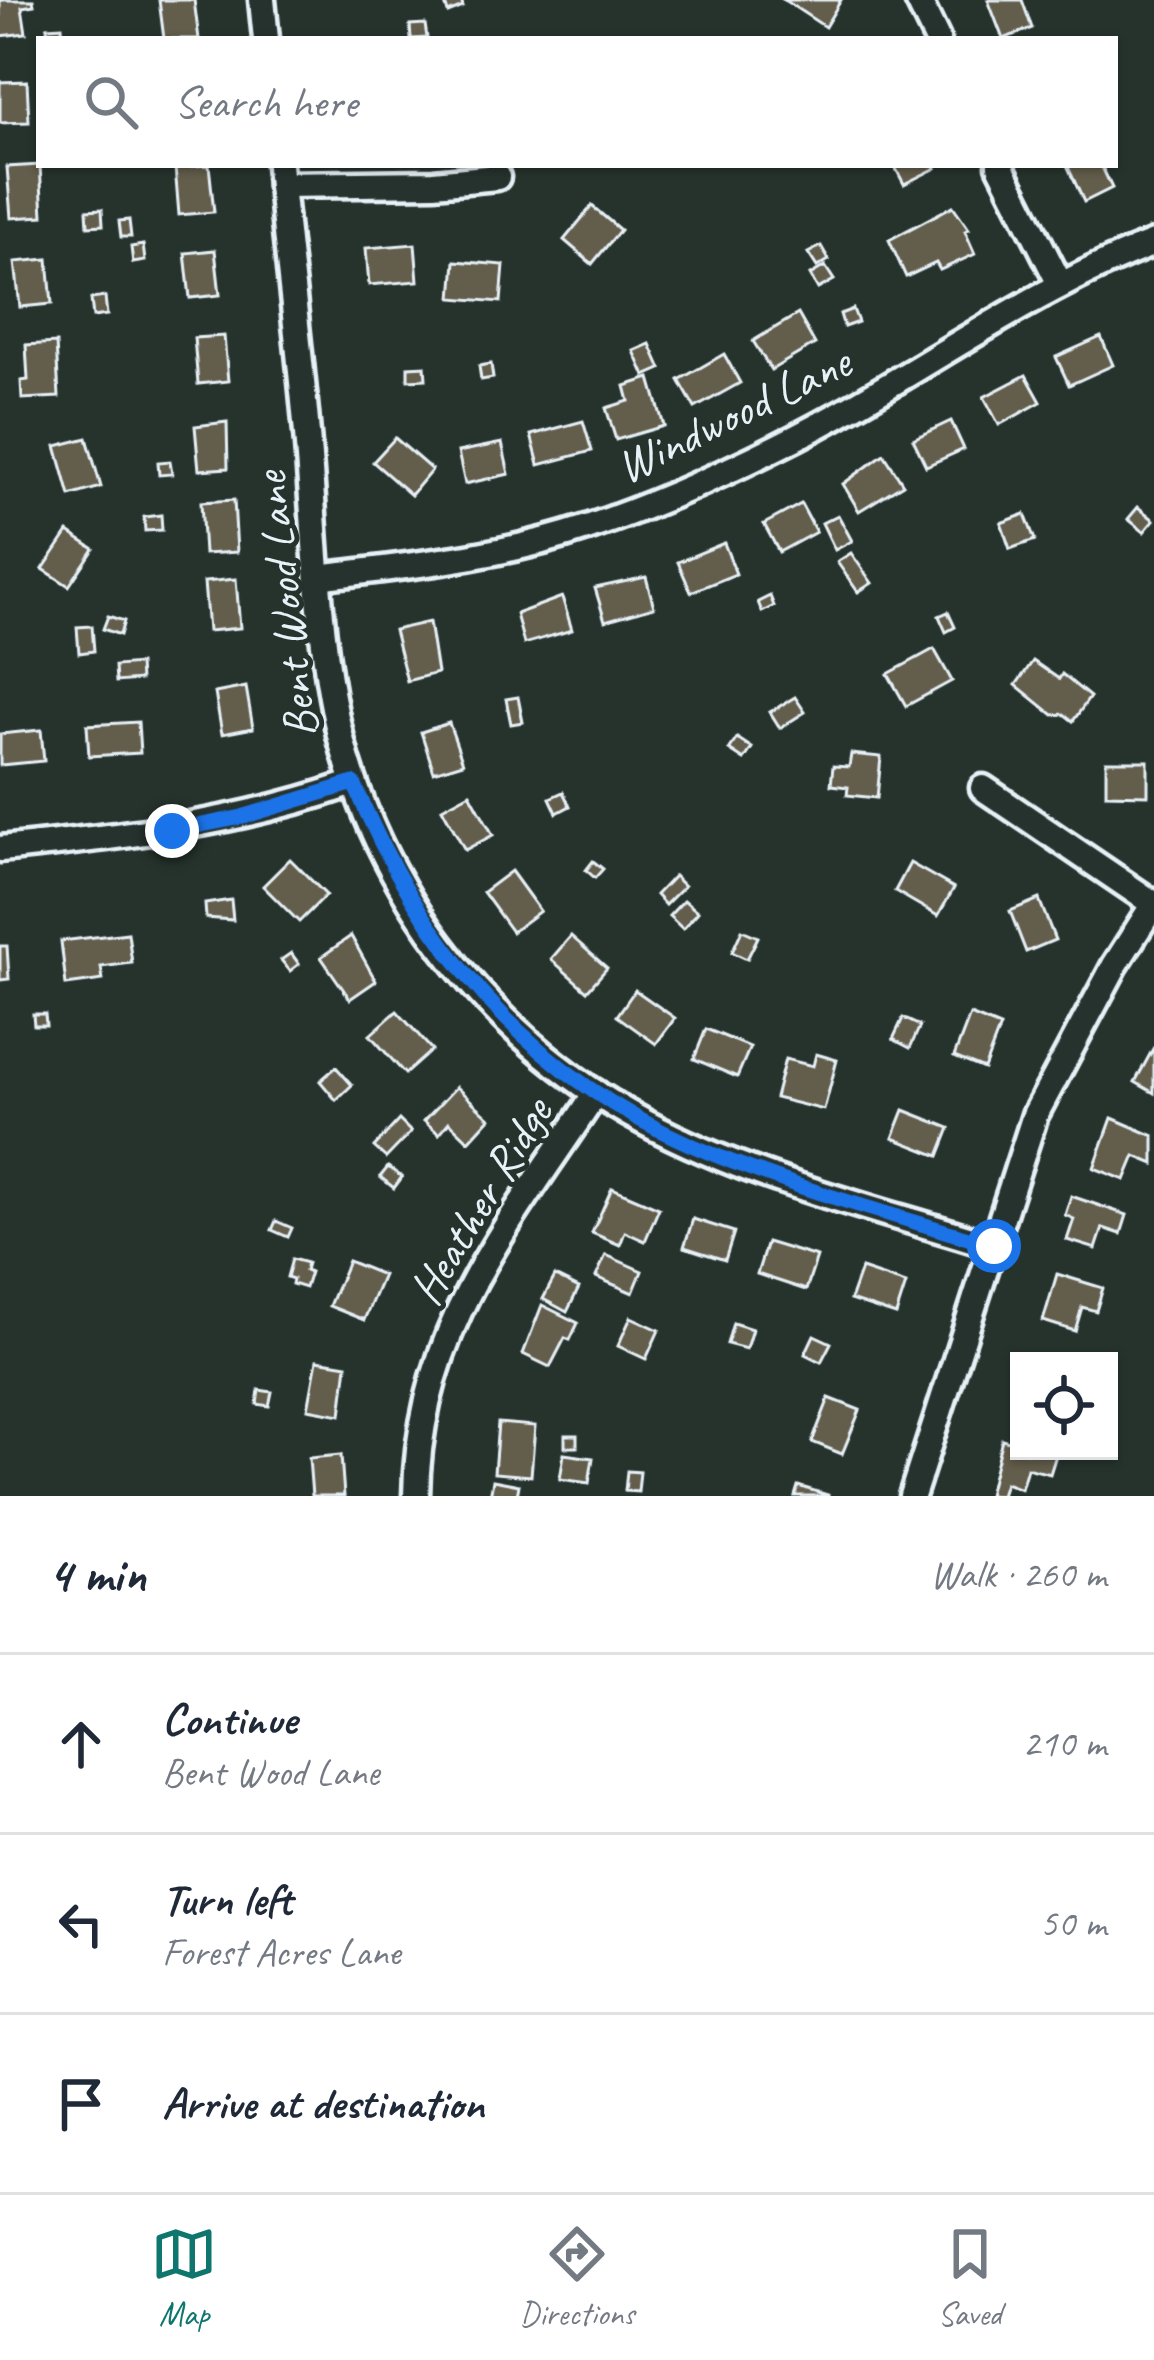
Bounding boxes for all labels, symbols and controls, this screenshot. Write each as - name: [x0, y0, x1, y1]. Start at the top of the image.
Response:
- search box: [36, 36, 1118, 168]
- icon: search: [78, 69, 144, 135]
- text: Search here: [174, 74, 357, 131]
- street label: Windwood Lane: [606, 330, 863, 496]
- street label: Bent Wood Lane: [239, 465, 331, 741]
- route end: [145, 804, 199, 858]
- street label: Heather Ridge: [395, 1084, 567, 1315]
- route start: [967, 1219, 1021, 1273]
- map controls: [1010, 1352, 1118, 1460]
- button: locate: [1010, 1352, 1118, 1460]
- text: 4 min: [48, 1542, 146, 1606]
- text: Walk · 260 m: [930, 1550, 1106, 1599]
- text: Continue: [162, 1691, 296, 1748]
- icon: ahead: [48, 1711, 114, 1777]
- text: 210 m: [1022, 1719, 1106, 1768]
- text: Bent Wood Lane: [162, 1748, 379, 1797]
- text: Turn left: [162, 1871, 292, 1928]
- icon: left: [48, 1891, 114, 1957]
- text: 50 m: [1040, 1899, 1106, 1948]
- text: Forest Acres Lane: [162, 1928, 400, 1977]
- icon: arrive: [48, 2071, 114, 2137]
- text: Arrive at destination: [162, 2075, 484, 2132]
- tab: Map: [151, 2221, 217, 2335]
- tab: Directions: [520, 2221, 634, 2335]
- tab: Saved: [937, 2221, 1003, 2335]

